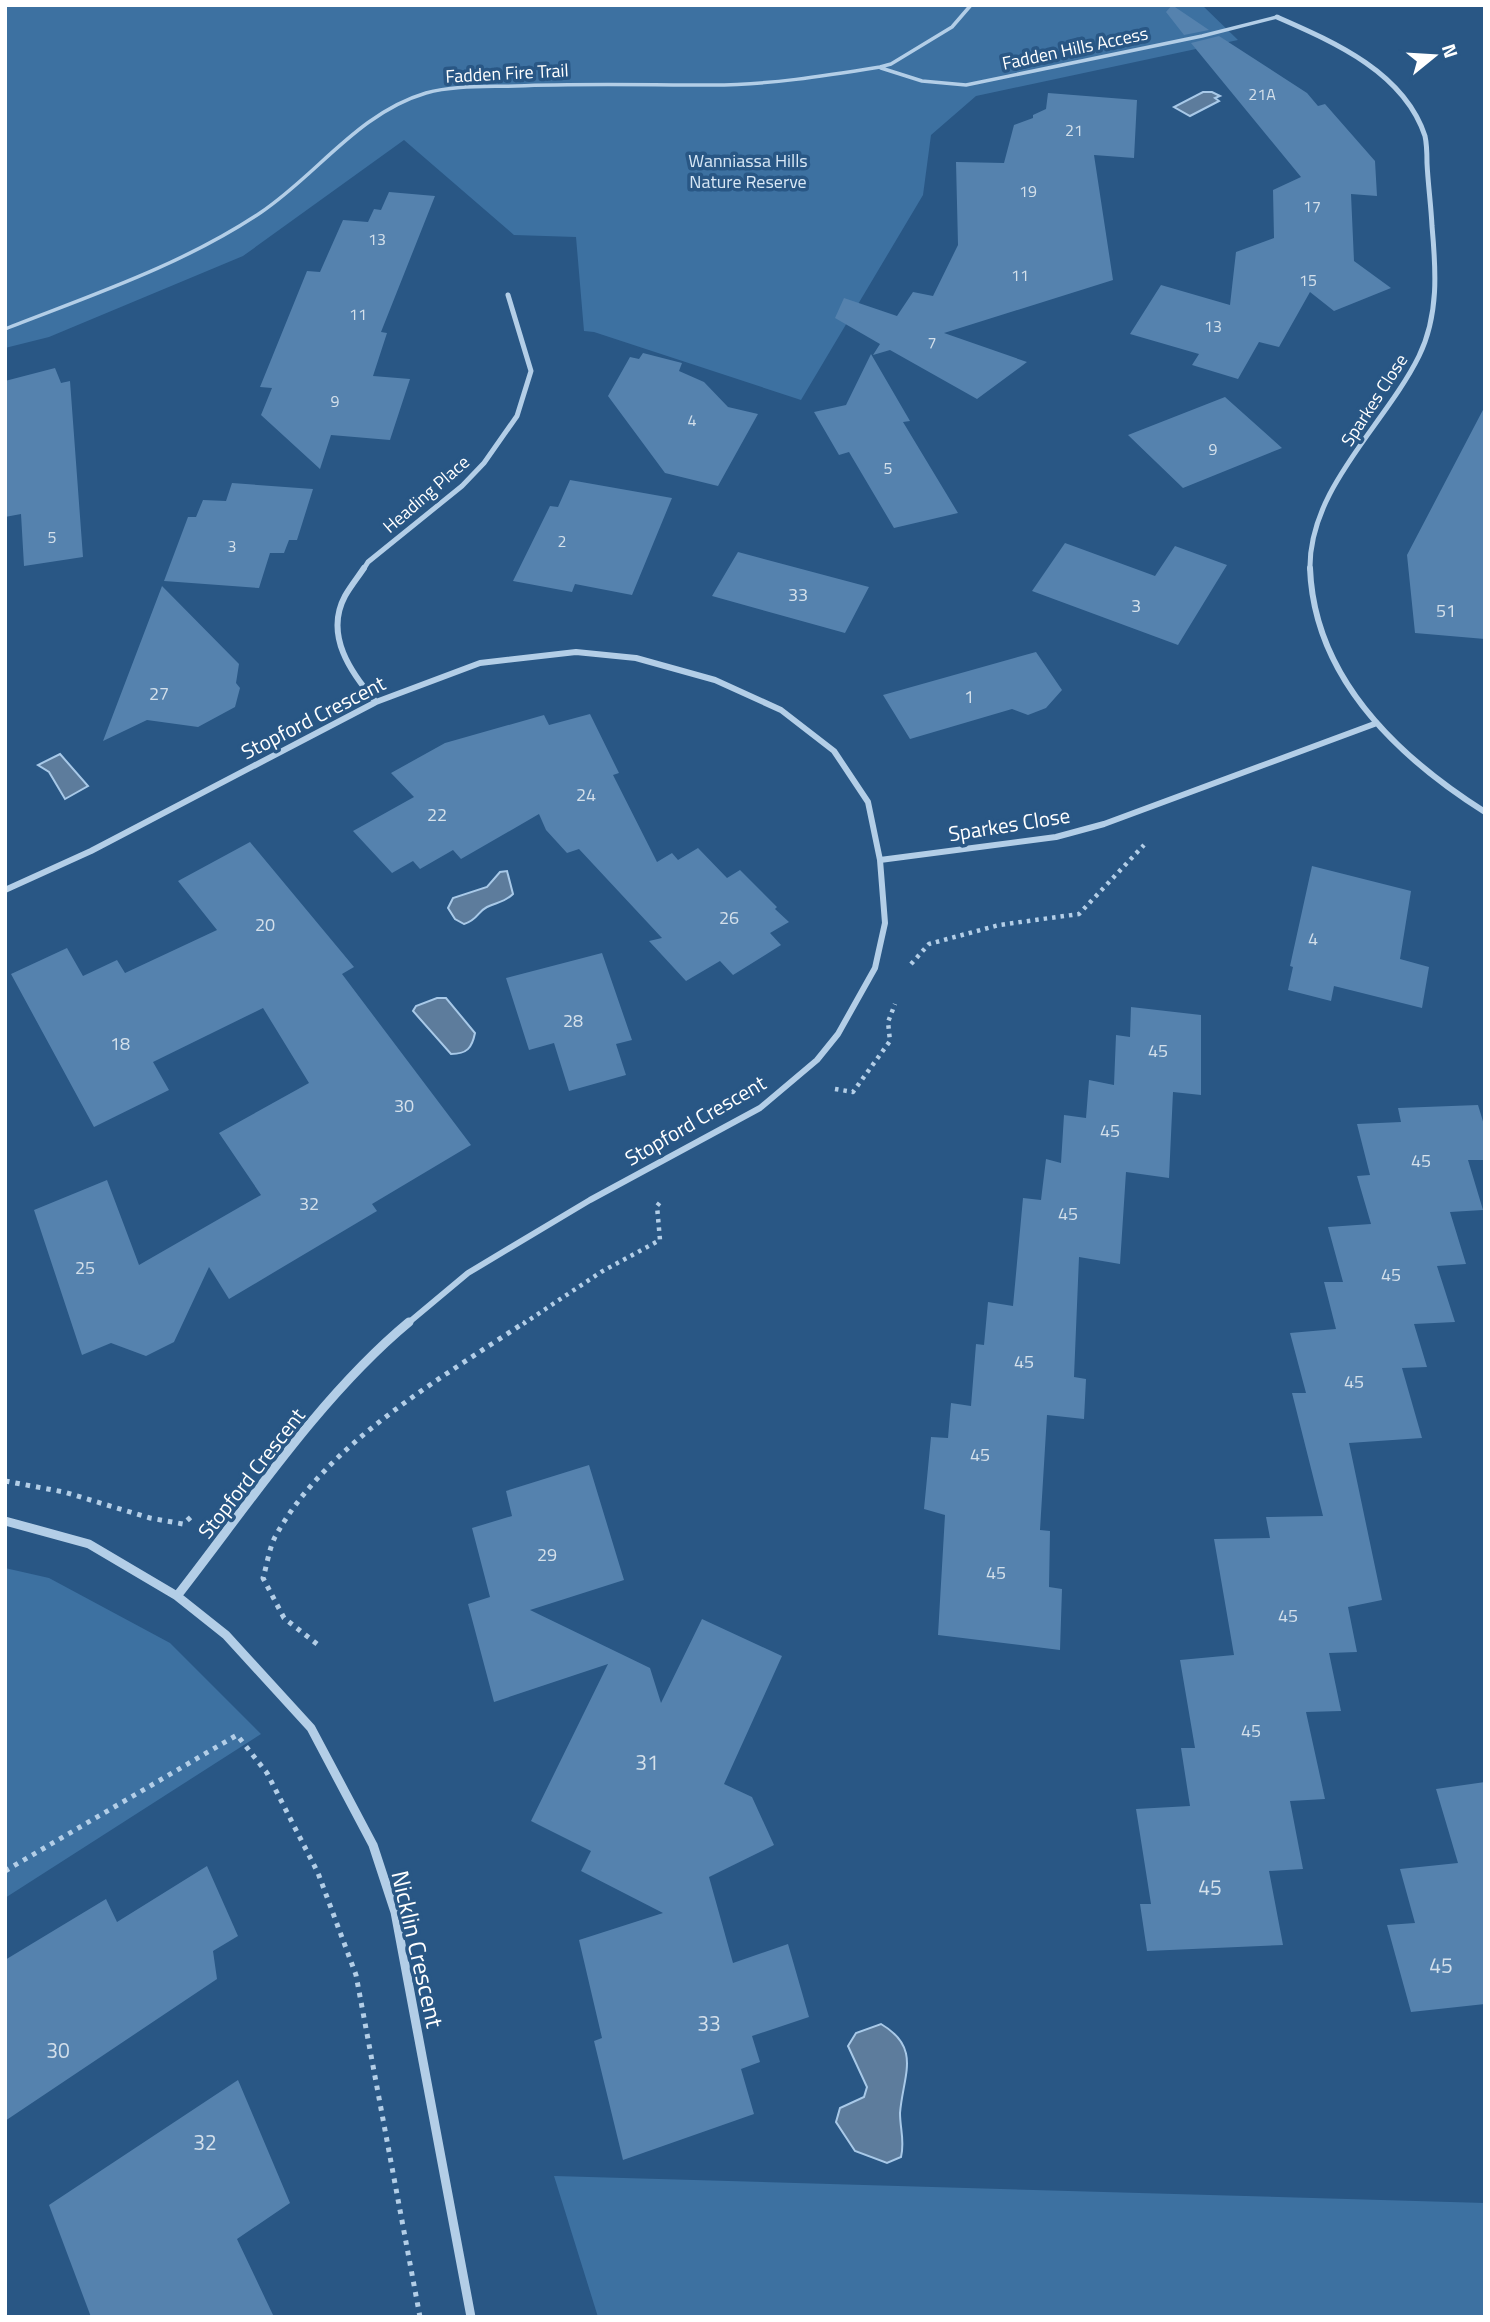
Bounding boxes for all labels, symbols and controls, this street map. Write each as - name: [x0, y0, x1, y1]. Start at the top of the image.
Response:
- street label: Fadden Hills Access: [1000, 19, 1150, 77]
- north arrow: [1399, 21, 1469, 91]
- text: N: [1435, 40, 1466, 61]
- street label: Fadden Fire Trail: [445, 56, 569, 90]
- house number: 21A: [1248, 82, 1276, 106]
- house number: 21: [1065, 118, 1083, 142]
- park label: Wanniassa Hills Nature Reserve: [688, 147, 808, 195]
- house number: 19: [1019, 179, 1037, 203]
- house number: 17: [1303, 194, 1321, 218]
- house number: 13: [368, 227, 386, 251]
- house number: 11: [1011, 263, 1029, 287]
- house number: 15: [1299, 268, 1317, 292]
- house number: 11: [349, 302, 367, 326]
- house number: 13: [1204, 314, 1222, 338]
- house number: 7: [928, 330, 936, 354]
- street label: Sparkes Close: [1334, 349, 1414, 451]
- house number: 9: [331, 389, 340, 413]
- house number: 4: [688, 408, 697, 432]
- house number: 9: [1209, 437, 1218, 461]
- street label: Heading Place: [377, 449, 475, 539]
- house number: 5: [884, 456, 893, 480]
- house number: 5: [48, 525, 57, 549]
- house number: 2: [558, 529, 566, 553]
- house number: 3: [228, 534, 236, 558]
- house number: 33: [788, 581, 808, 608]
- house number: 3: [1131, 592, 1141, 619]
- house number: 51: [1436, 597, 1456, 624]
- street label: Stopford Crescent: [235, 667, 391, 767]
- house number: 27: [149, 680, 169, 707]
- house number: 1: [964, 683, 974, 710]
- house number: 24: [576, 781, 596, 808]
- street label: Sparkes Close: [946, 799, 1072, 849]
- house number: 22: [427, 801, 447, 828]
- house number: 26: [719, 904, 739, 931]
- house number: 20: [255, 911, 275, 938]
- house number: 4: [1308, 925, 1318, 952]
- house number: 28: [563, 1007, 583, 1034]
- house number: 18: [110, 1030, 130, 1057]
- house number: 45: [1148, 1037, 1168, 1064]
- street label: Stopford Crescent: [618, 1066, 772, 1173]
- house number: 30: [394, 1092, 414, 1119]
- house number: 45: [1100, 1117, 1120, 1144]
- house number: 45: [1411, 1147, 1431, 1174]
- house number: 32: [299, 1190, 319, 1217]
- house number: 45: [1058, 1200, 1078, 1227]
- house number: 25: [75, 1254, 95, 1281]
- house number: 45: [1381, 1261, 1401, 1288]
- house number: 45: [1014, 1348, 1034, 1375]
- house number: 45: [1344, 1368, 1364, 1395]
- street label: Stopford Crescent: [190, 1400, 313, 1545]
- house number: 45: [970, 1441, 990, 1468]
- house number: 29: [537, 1541, 557, 1568]
- house number: 45: [986, 1559, 1006, 1586]
- house number: 45: [1278, 1602, 1298, 1629]
- house number: 45: [1241, 1717, 1261, 1744]
- house number: 31: [635, 1746, 659, 1778]
- street label: Nicklin Crescent: [382, 1867, 454, 2032]
- house number: 45: [1198, 1871, 1222, 1903]
- house number: 45: [1429, 1949, 1453, 1981]
- house number: 33: [697, 2007, 721, 2039]
- house number: 30: [46, 2034, 70, 2066]
- house number: 32: [193, 2126, 217, 2158]

